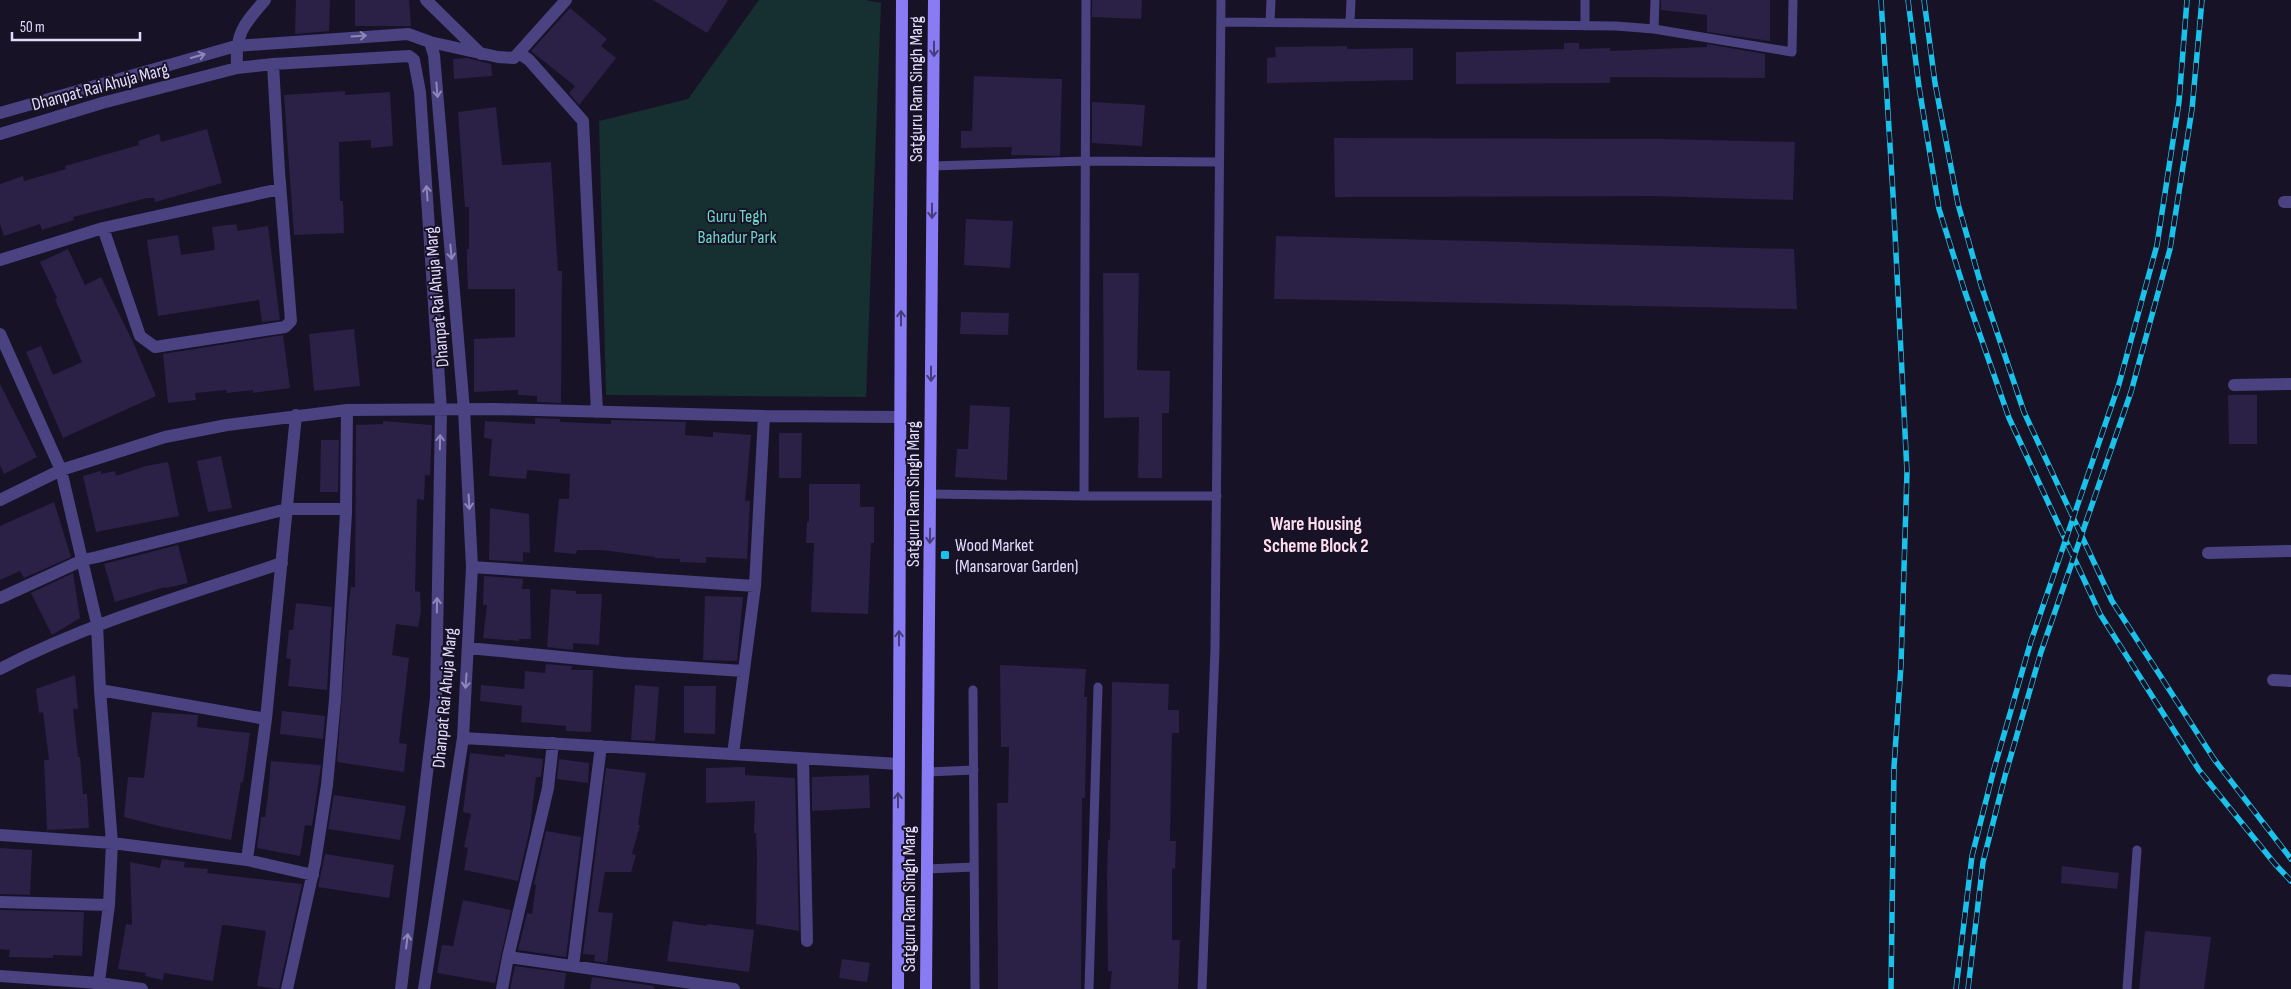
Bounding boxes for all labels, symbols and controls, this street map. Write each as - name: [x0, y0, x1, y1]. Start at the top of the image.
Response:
- scale bar: [12, 10, 140, 42]
- street label: Satguru Ram Singh Marg: [906, 16, 927, 162]
- text: 50 m: [20, 18, 45, 37]
- one-way arrow: [351, 32, 367, 41]
- one-way arrow: [929, 40, 938, 56]
- one-way arrow: [190, 51, 206, 61]
- street label: Dhanpat Rai Ahuja Marg: [29, 59, 171, 115]
- one-way arrow: [432, 82, 442, 98]
- one-way arrow: [422, 185, 431, 201]
- one-way arrow: [927, 202, 937, 219]
- park label: Guru Tegh Bahadur Park: [697, 206, 777, 248]
- street label: Dhanpat Rai Ahuja Marg: [420, 226, 454, 368]
- one-way arrow: [446, 244, 456, 260]
- one-way arrow: [896, 310, 906, 326]
- one-way arrow: [926, 365, 936, 381]
- street label: Satguru Ram Singh Marg: [903, 421, 924, 567]
- one-way arrow: [435, 435, 445, 451]
- one-way arrow: [464, 493, 473, 509]
- district label: Ware Housing Scheme Block 2: [1263, 513, 1369, 558]
- one-way arrow: [925, 528, 935, 544]
- place label: Wood Market (Mansarovar Garden): [955, 535, 1078, 577]
- marker: Wood Market (Mansarovar Garden): [939, 549, 951, 561]
- one-way arrow: [433, 597, 442, 613]
- street label: Dhanpat Rai Ahuja Marg: [428, 627, 462, 769]
- one-way arrow: [894, 630, 904, 646]
- one-way arrow: [462, 673, 471, 689]
- one-way arrow: [893, 793, 903, 809]
- street label: Satguru Ram Singh Marg: [899, 826, 920, 972]
- one-way arrow: [402, 933, 412, 949]

